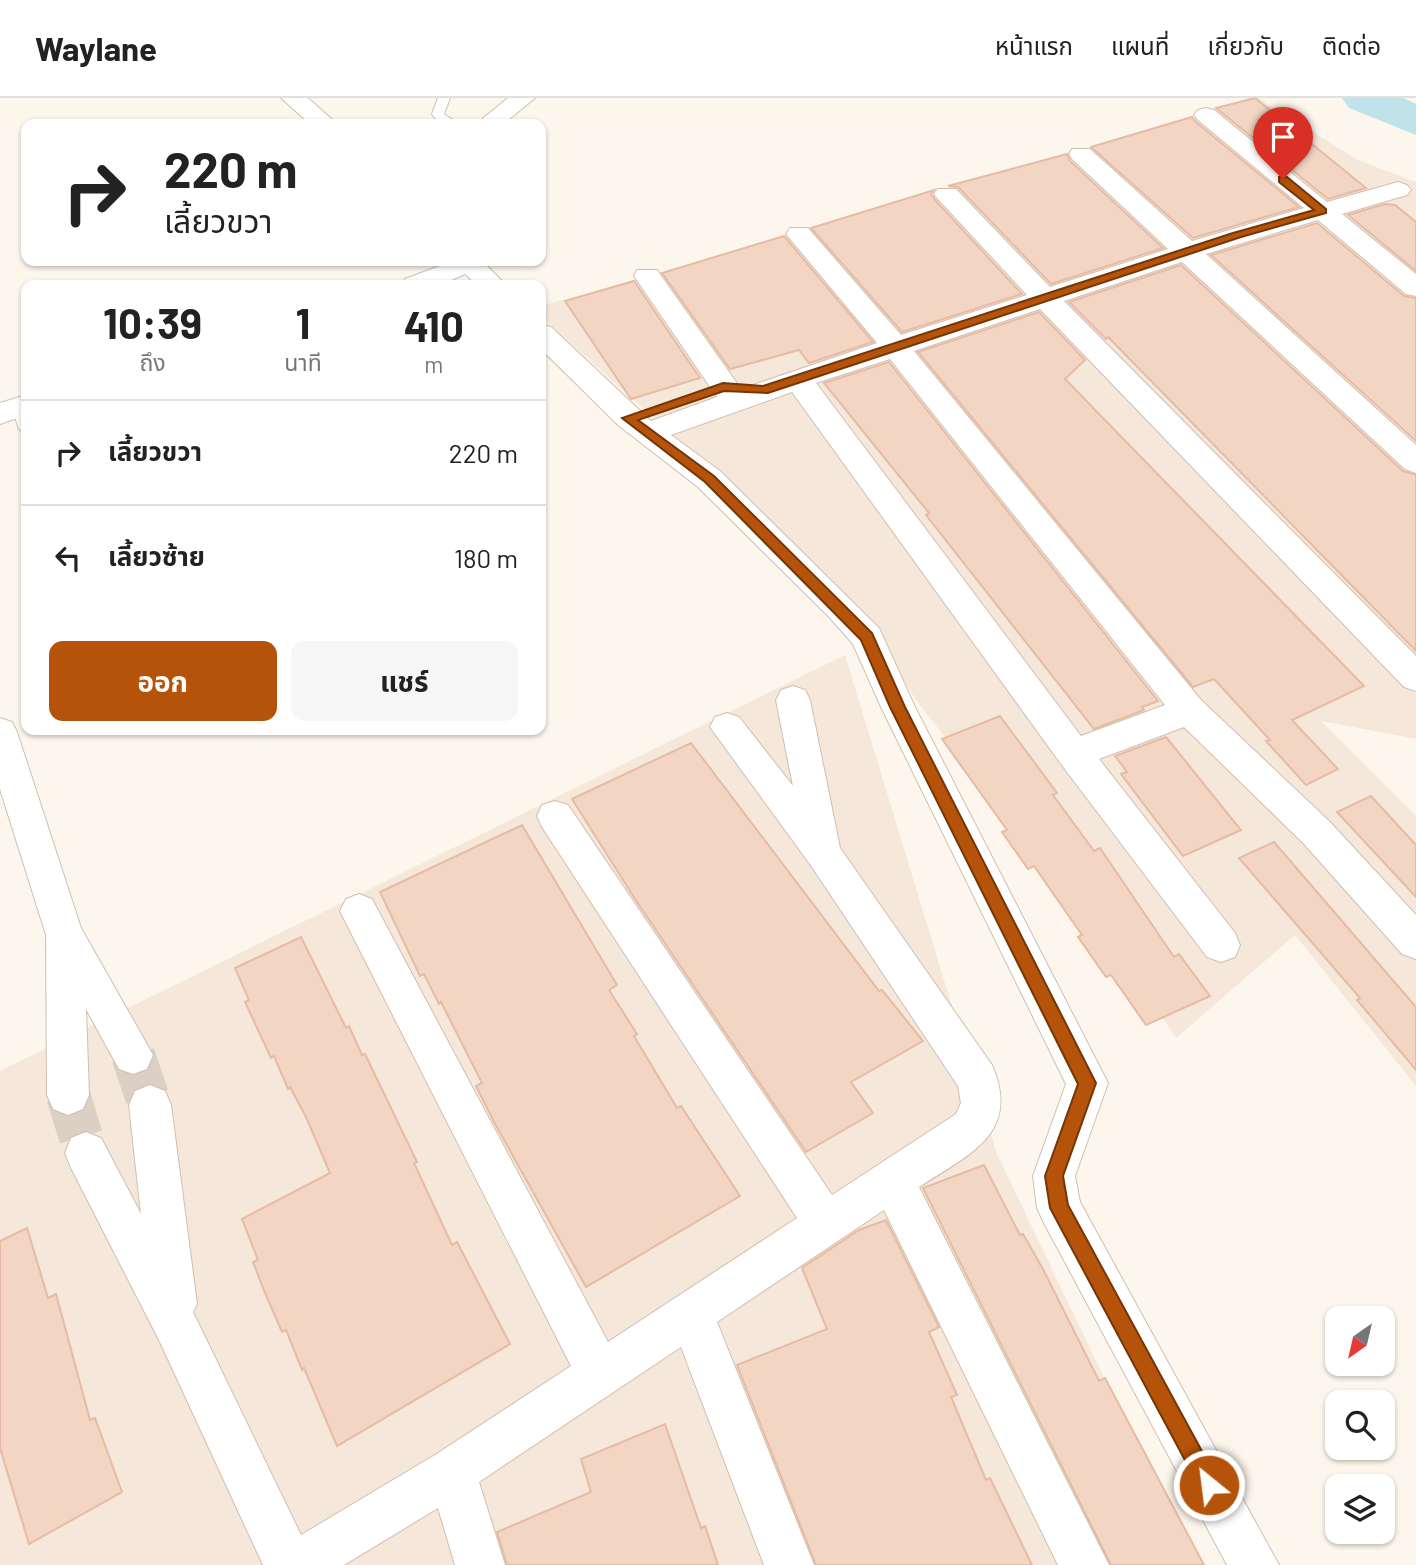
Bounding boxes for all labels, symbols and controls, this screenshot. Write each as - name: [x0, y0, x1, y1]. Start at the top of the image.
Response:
- text: Waylane: [35, 28, 157, 68]
- text: หน้าแรก: [995, 31, 1073, 60]
- text: แผนที่: [1111, 31, 1169, 60]
- text: เกี่ยวกับ: [1207, 31, 1284, 60]
- text: ติดต่อ: [1322, 31, 1381, 60]
- pin: [1253, 107, 1313, 179]
- icon: arrive: [1264, 118, 1302, 156]
- text: 220 m: [164, 139, 298, 198]
- icon: right: [49, 147, 140, 238]
- text: เลี้ยวขวา: [164, 201, 272, 239]
- text: 10:39: [103, 297, 202, 347]
- text: 1: [296, 297, 310, 347]
- text: 410: [404, 300, 464, 350]
- text: ถึง: [140, 348, 166, 376]
- text: นาที: [284, 348, 322, 376]
- text: m: [424, 350, 443, 378]
- icon: right: [49, 434, 87, 472]
- text: เลี้ยวขวา: [108, 435, 202, 466]
- text: 220 m: [449, 437, 518, 468]
- icon: left: [49, 539, 87, 577]
- text: เลี้ยวซ้าย: [108, 540, 205, 571]
- text: 180 m: [454, 542, 518, 573]
- button: ออก: [49, 641, 277, 721]
- button: แชร์: [291, 641, 518, 721]
- north arrow: [1325, 1306, 1395, 1376]
- map controls: [1325, 1306, 1395, 1544]
- button: search: [1325, 1390, 1395, 1460]
- position arrow: [1172, 1448, 1246, 1522]
- button: layers: [1325, 1474, 1395, 1544]

